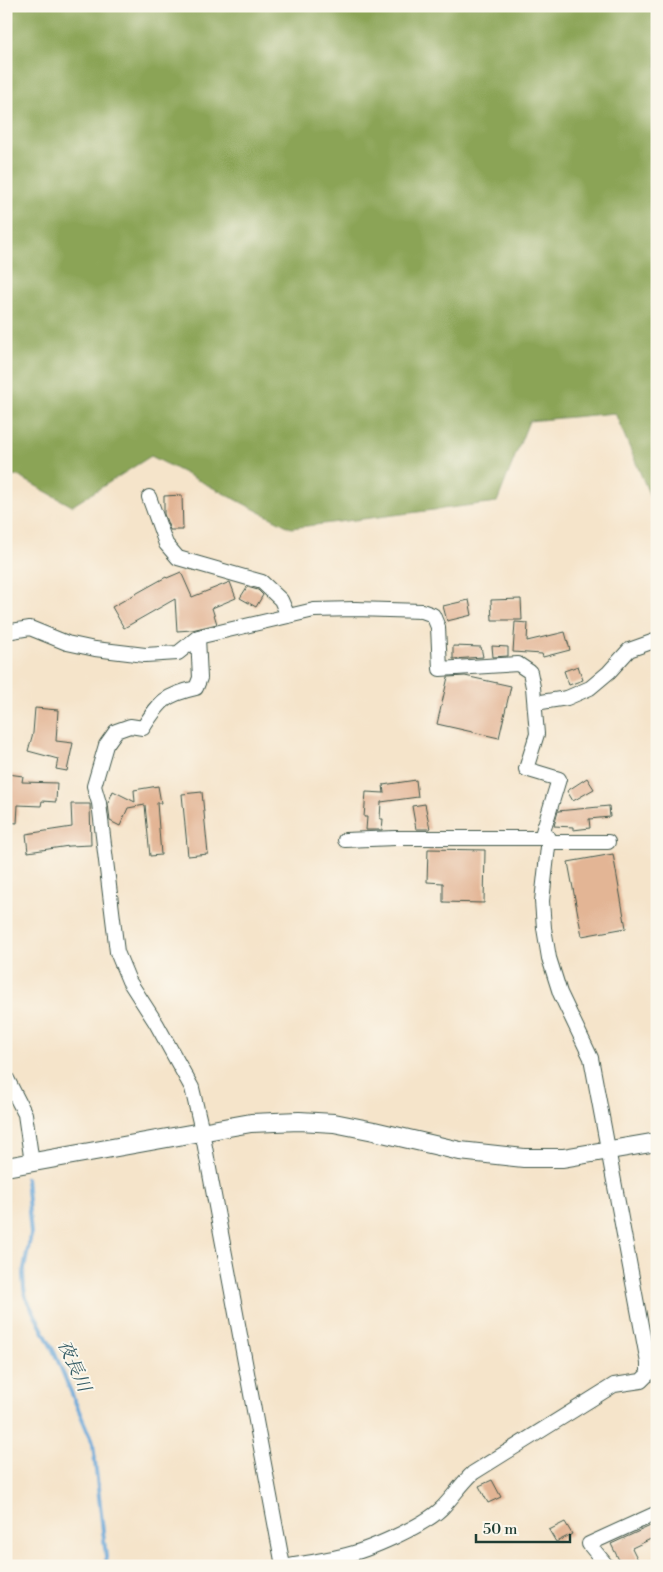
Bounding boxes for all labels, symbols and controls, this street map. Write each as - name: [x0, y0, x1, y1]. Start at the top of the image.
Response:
- water label: 夜長川: [53, 1337, 96, 1397]
- scale bar: [476, 1512, 569, 1544]
- text: 50 m: [483, 1520, 517, 1539]

